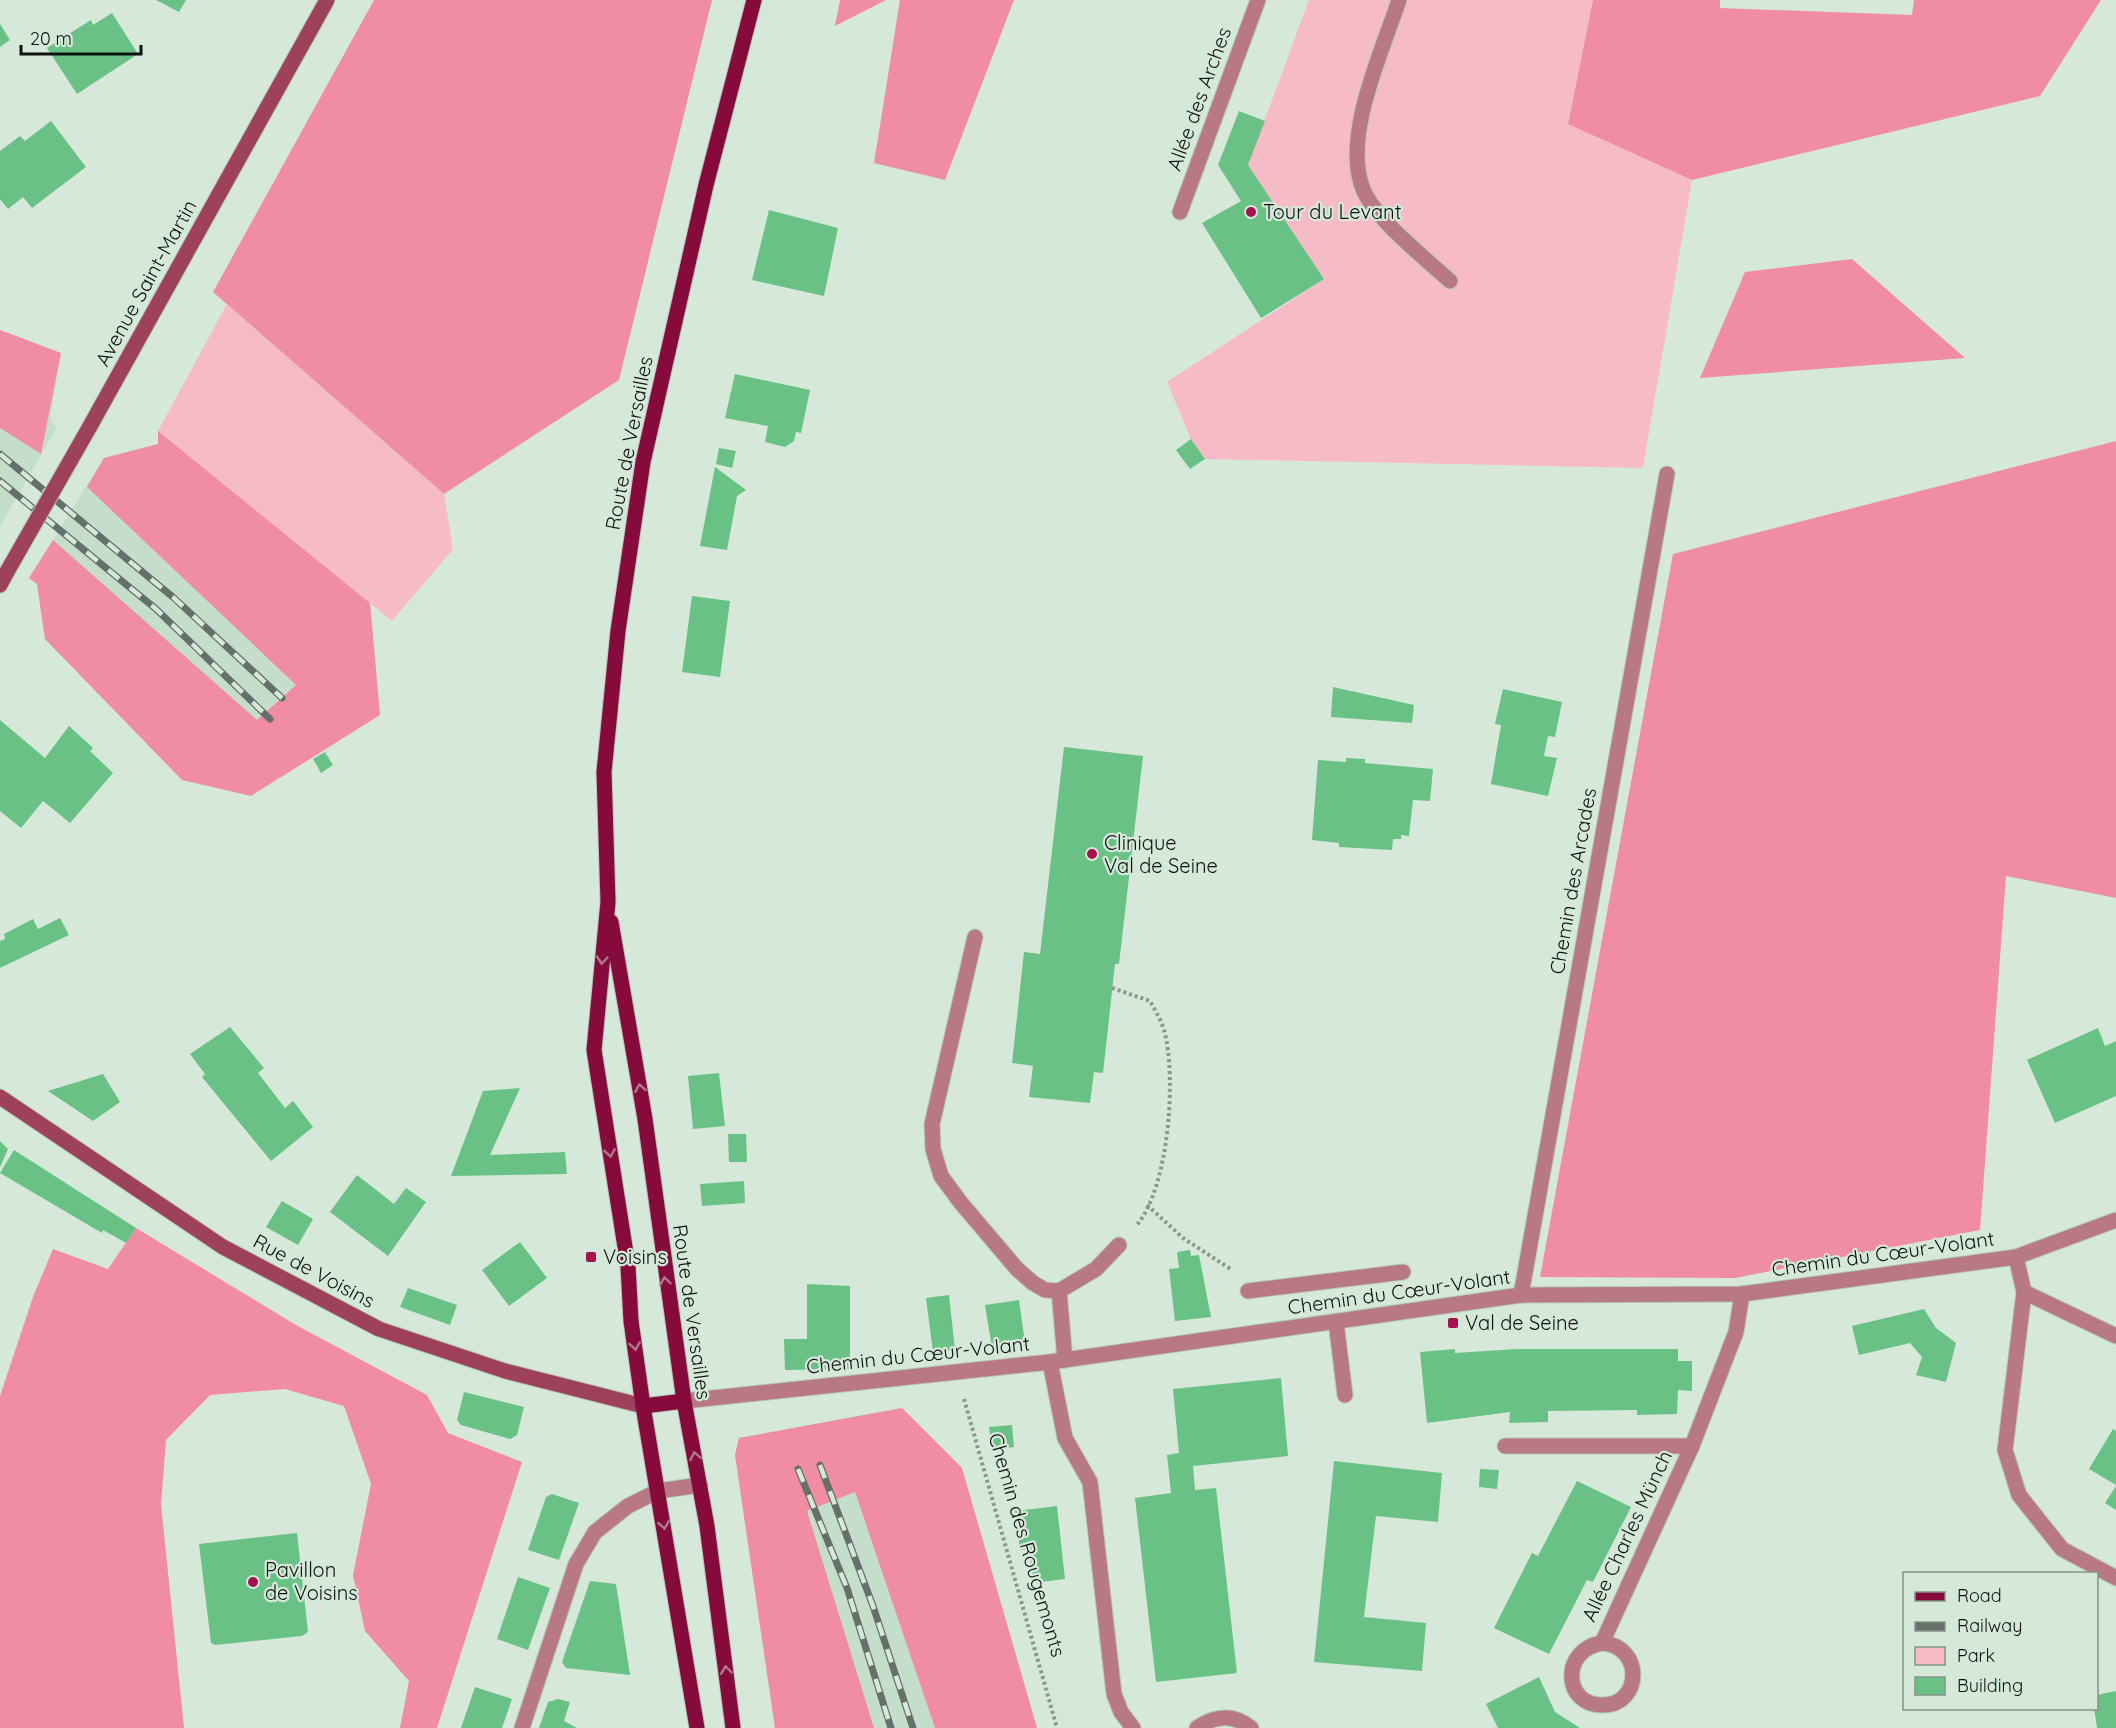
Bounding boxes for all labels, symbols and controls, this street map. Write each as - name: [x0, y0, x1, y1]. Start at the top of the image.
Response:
- scale bar: [21, 18, 141, 56]
- street label: Allée des Arches: [1161, 24, 1236, 174]
- text: 20 m: [30, 27, 72, 50]
- street label: Avenue Saint-Martin: [89, 195, 202, 370]
- place label: Tour du Levant: [1263, 199, 1402, 224]
- marker: Tour du Levant: [1244, 205, 1258, 219]
- street label: Route de Versailles: [599, 354, 658, 532]
- street label: Chemin des Arcades: [1544, 786, 1601, 976]
- place label: Clinique Val de Seine: [1104, 830, 1218, 878]
- marker: Clinique Val de Seine: [1085, 847, 1099, 861]
- one-way arrow: [596, 955, 609, 964]
- one-way arrow: [634, 1083, 646, 1092]
- one-way arrow: [603, 1148, 616, 1158]
- street label: Route de Versailles: [668, 1223, 717, 1401]
- street label: Chemin du Cœur-Volant: [1770, 1225, 1996, 1282]
- street label: Rue de Voisins: [249, 1228, 379, 1313]
- place label: Voisins: [603, 1244, 667, 1269]
- marker: Voisins: [584, 1250, 598, 1264]
- street label: Chemin du Cœur-Volant: [1286, 1263, 1512, 1320]
- one-way arrow: [660, 1276, 672, 1286]
- place label: Val de Seine: [1465, 1310, 1579, 1335]
- marker: Val de Seine: [1446, 1316, 1460, 1330]
- street label: Chemin du Cœur-Volant: [805, 1330, 1031, 1379]
- one-way arrow: [628, 1342, 640, 1351]
- street label: Chemin des Rougemonts: [984, 1430, 1071, 1660]
- street label: Allée Charles Münch: [1576, 1446, 1677, 1625]
- one-way arrow: [689, 1452, 702, 1462]
- one-way arrow: [657, 1521, 669, 1530]
- place label: Pavillon de Voisins: [265, 1557, 358, 1605]
- legend: [1903, 1572, 2098, 1710]
- marker: Pavillon de Voisins: [246, 1575, 260, 1589]
- text: Road: [1957, 1584, 2002, 1607]
- text: Railway: [1957, 1614, 2023, 1637]
- text: Park: [1957, 1644, 1995, 1667]
- one-way arrow: [720, 1665, 732, 1675]
- text: Building: [1957, 1674, 2023, 1697]

